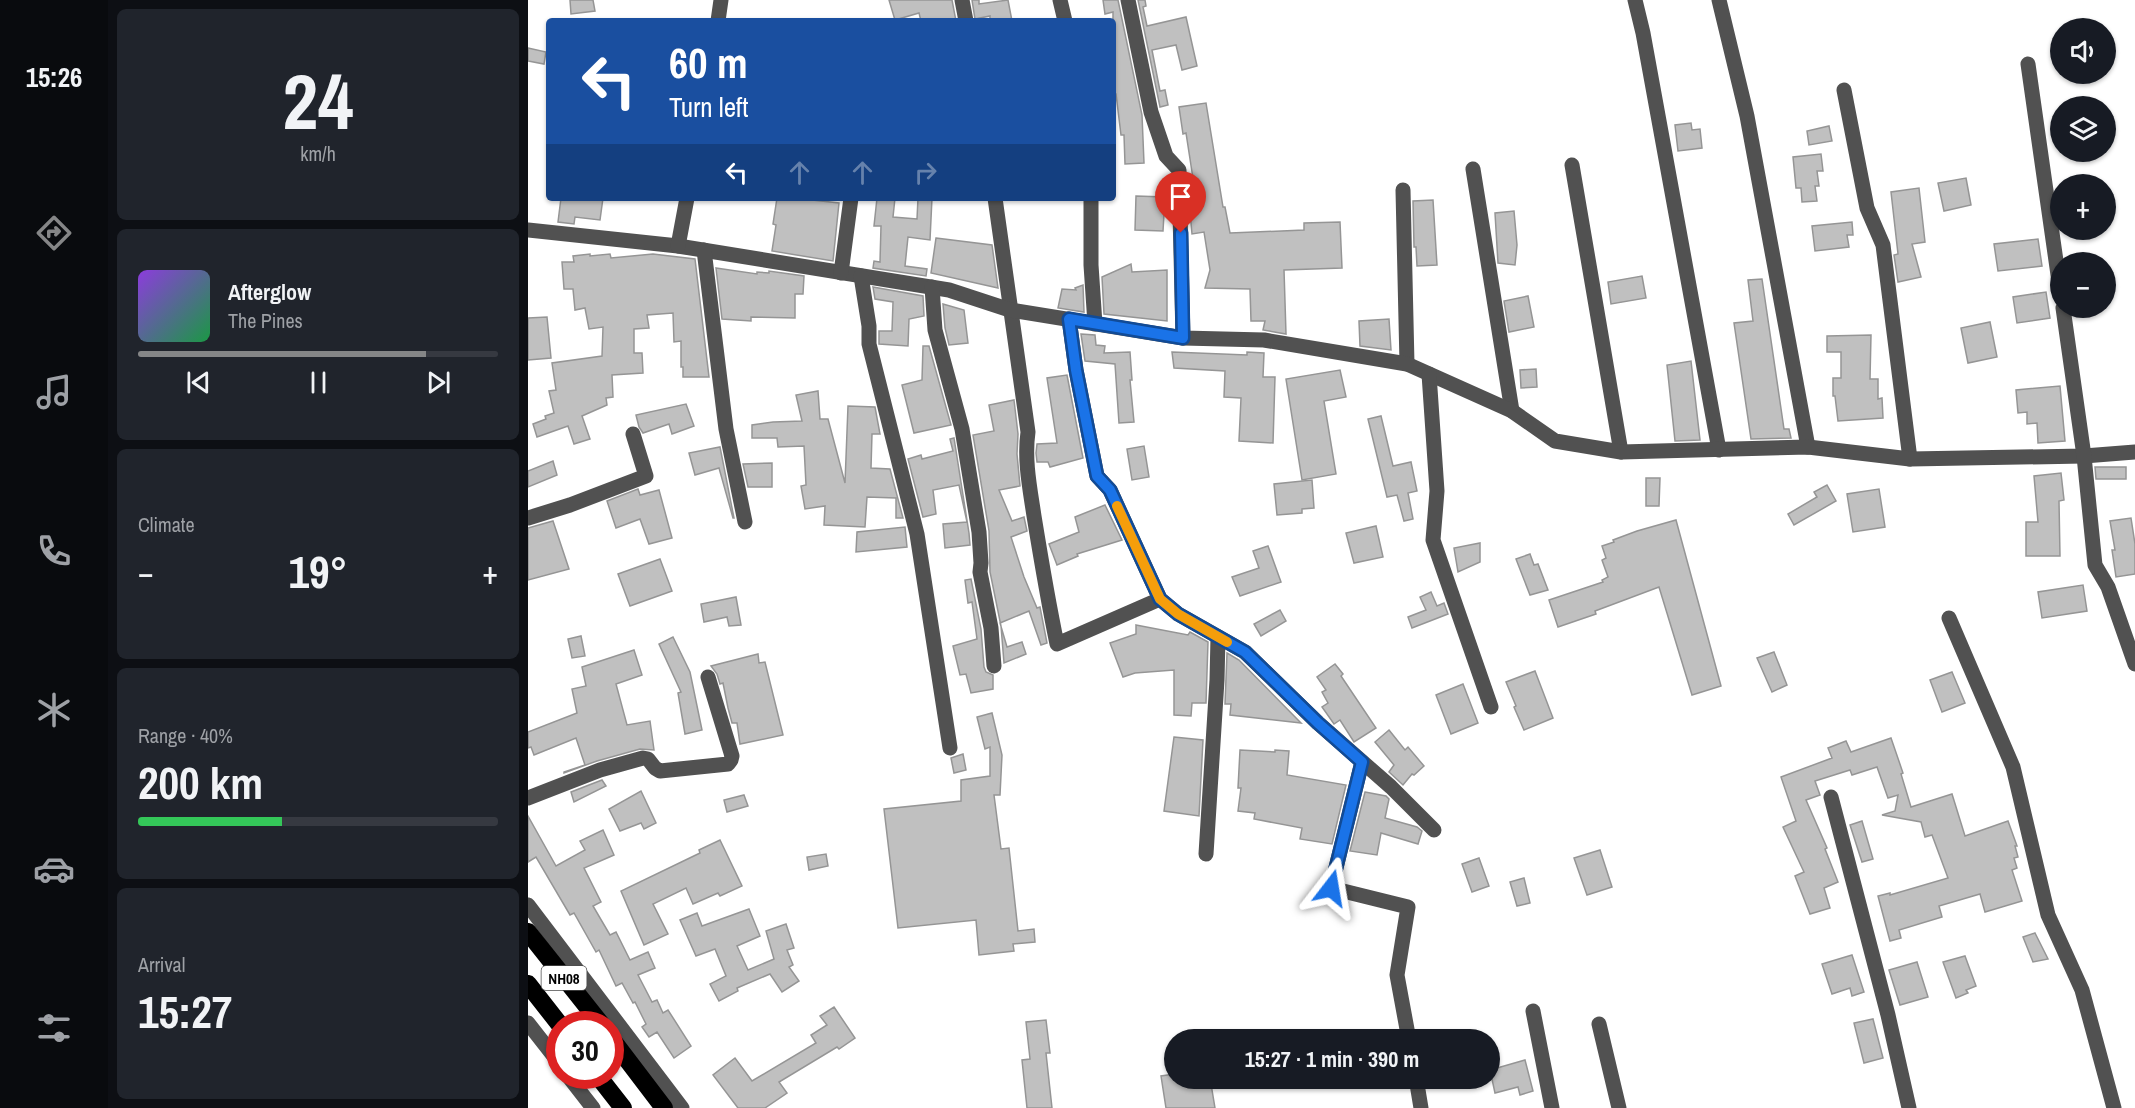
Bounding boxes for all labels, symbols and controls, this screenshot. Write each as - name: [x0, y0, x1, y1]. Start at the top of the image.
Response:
- map controls: [2050, 18, 2116, 318]
- button: sound: [2050, 18, 2116, 84]
- text: 60 m: [669, 35, 748, 91]
- icon: left: [570, 42, 648, 120]
- text: 24: [282, 48, 354, 153]
- text: 15:26: [26, 59, 82, 95]
- text: Turn left: [669, 89, 748, 125]
- button: layers: [2050, 96, 2116, 162]
- text: km/h: [300, 140, 336, 167]
- icon: left: [720, 156, 753, 189]
- icon: ahead: [783, 156, 816, 189]
- icon: ahead: [846, 156, 879, 189]
- icon: right: [909, 156, 942, 189]
- pin: [1155, 171, 1206, 233]
- button: +: [2050, 174, 2116, 240]
- icon: arrive: [1164, 180, 1197, 213]
- icon: directions: [33, 212, 75, 254]
- button: −: [2050, 252, 2116, 318]
- text: Afterglow: [228, 277, 311, 307]
- text: The Pines: [228, 307, 303, 334]
- icon: previous: [182, 366, 215, 399]
- icon: pause: [302, 366, 335, 399]
- icon: next: [422, 366, 455, 399]
- icon: music: [33, 371, 75, 413]
- text: Climate: [138, 511, 195, 538]
- icon: phone: [33, 530, 75, 572]
- text: 19°: [288, 541, 348, 602]
- text: −: [138, 550, 154, 594]
- text: +: [482, 550, 498, 594]
- icon: climate: [33, 689, 75, 731]
- text: Range · 40%: [138, 722, 233, 749]
- text: 200 km: [138, 752, 263, 813]
- icon: car: [33, 848, 75, 890]
- position arrow: [1299, 856, 1363, 920]
- text: Arrival: [138, 951, 185, 978]
- road number: NH08: [542, 966, 586, 990]
- text: 15:27: [138, 981, 232, 1042]
- icon: filters: [33, 1007, 75, 1049]
- speed limit sign: 30: [546, 1011, 624, 1089]
- text: 15:27 · 1 min · 390 m: [1245, 1044, 1419, 1074]

